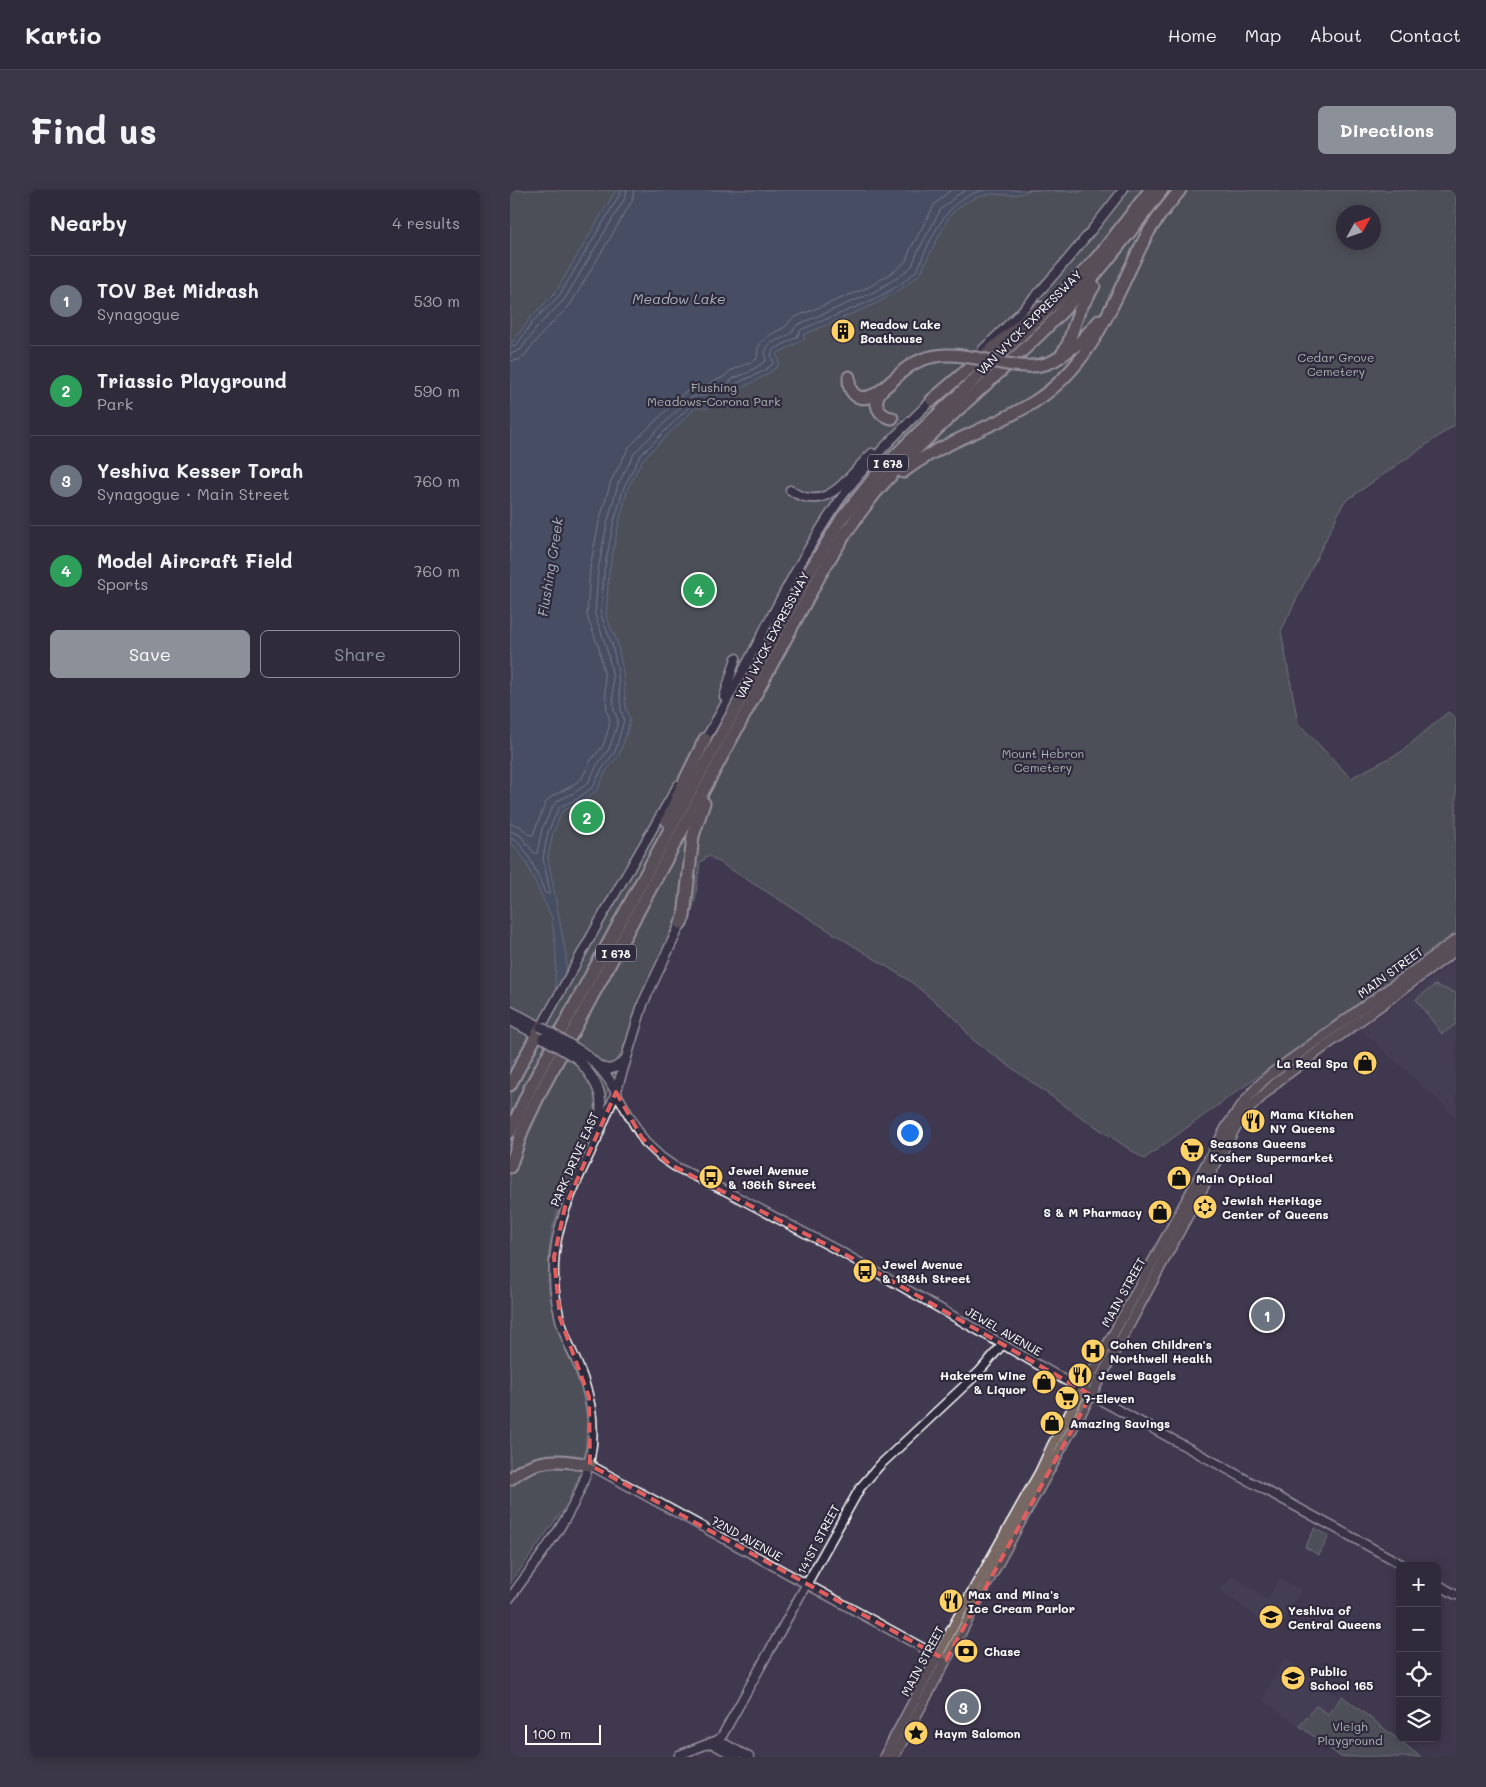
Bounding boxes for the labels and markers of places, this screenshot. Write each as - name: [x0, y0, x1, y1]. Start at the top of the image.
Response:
- place label: Meadow Lake Boathouse: [860, 316, 941, 346]
- building icon: Meadow Lake Boathouse: [830, 318, 856, 344]
- pin: 4: [683, 571, 715, 609]
- pin: 2: [571, 798, 603, 836]
- shop icon: La Real Spa: [1352, 1050, 1378, 1076]
- place label: La Real Spa: [1277, 1055, 1348, 1071]
- place label: Mama Kitchen NY Queens: [1270, 1106, 1354, 1136]
- restaurant icon: Mama Kitchen NY Queens: [1240, 1108, 1266, 1134]
- place label: Seasons Queens Kosher Supermarket: [1210, 1135, 1333, 1165]
- supermarket icon: Seasons Queens Kosher Supermarket: [1179, 1137, 1205, 1163]
- place label: Jewel Avenue & 136th Street: [728, 1162, 816, 1192]
- bus stop icon: Jewel Avenue & 136th Street: [698, 1164, 724, 1190]
- shop icon: Main Optical: [1166, 1165, 1192, 1191]
- place label: Main Optical: [1196, 1170, 1273, 1186]
- place label: Jewish Heritage Center of Queens: [1222, 1192, 1329, 1222]
- synagogue icon: Jewish Heritage Center of Queens: [1192, 1194, 1218, 1220]
- shop icon: S & M Pharmacy: [1147, 1199, 1173, 1225]
- place label: S & M Pharmacy: [1043, 1204, 1142, 1220]
- place label: Jewel Avenue & 138th Street: [882, 1256, 971, 1286]
- bus stop icon: Jewel Avenue & 138th Street: [852, 1258, 878, 1284]
- pin: 1: [1251, 1296, 1283, 1334]
- place label: Cohen Children's Northwell Health: [1110, 1336, 1212, 1366]
- hospital icon: Cohen Children's Northwell Health: [1080, 1338, 1106, 1364]
- restaurant icon: Jewel Bagels: [1067, 1362, 1093, 1388]
- place label: Hakerem Wine & Liquor: [940, 1367, 1026, 1397]
- place label: Jewel Bagels: [1098, 1367, 1176, 1383]
- shop icon: Hakerem Wine & Liquor: [1031, 1369, 1057, 1395]
- supermarket icon: 7-Eleven: [1054, 1385, 1080, 1411]
- place label: 7-Eleven: [1084, 1390, 1134, 1406]
- shop icon: Amazing Savings: [1039, 1410, 1065, 1436]
- place label: Amazing Savings: [1070, 1415, 1170, 1431]
- place label: Max and Mina's Ice Cream Parlor: [968, 1586, 1075, 1616]
- restaurant icon: Max and Mina's Ice Cream Parlor: [938, 1588, 964, 1614]
- place label: Yeshiva of Central Queens: [1288, 1602, 1381, 1632]
- school or university icon: Yeshiva of Central Queens: [1258, 1604, 1284, 1630]
- bank icon: Chase: [953, 1638, 979, 1664]
- place label: Chase: [984, 1643, 1020, 1659]
- place label: Public School 165: [1310, 1663, 1373, 1693]
- school or university icon: Public School 165: [1280, 1665, 1306, 1691]
- pin: 3: [947, 1688, 979, 1726]
- place icon: Haym Salomon: [903, 1720, 929, 1746]
- place label: Haym Salomon: [934, 1725, 1021, 1741]

